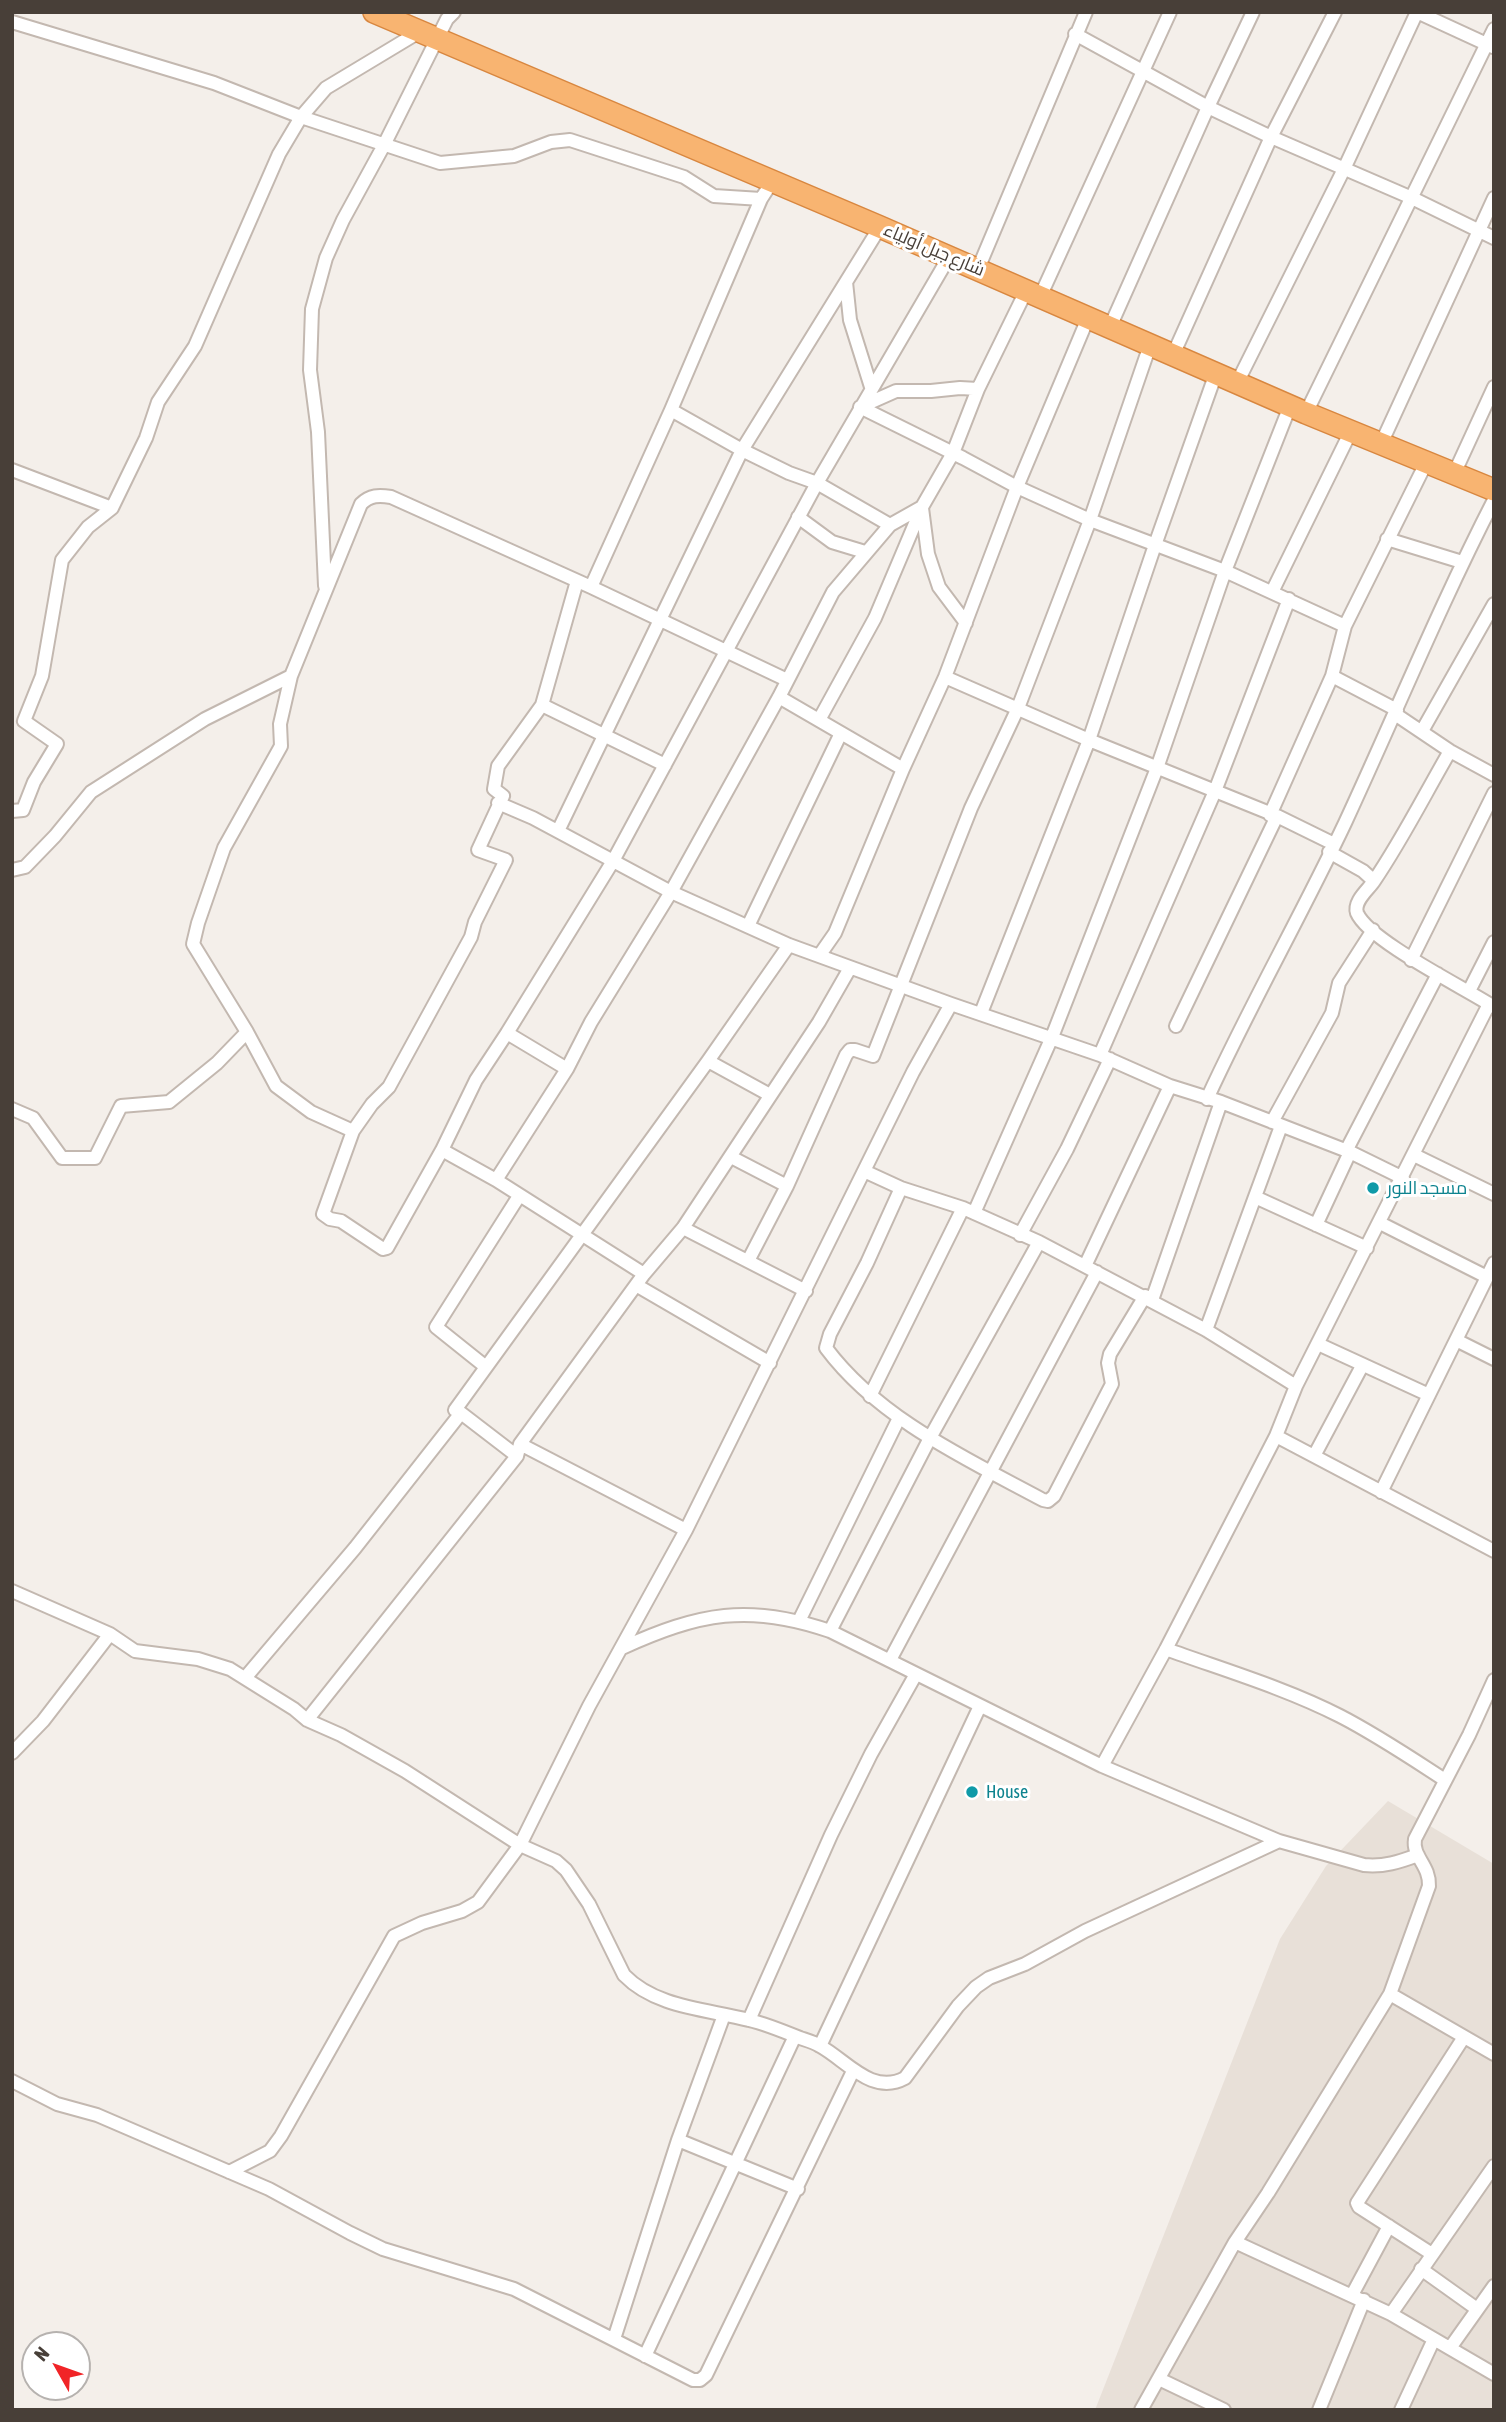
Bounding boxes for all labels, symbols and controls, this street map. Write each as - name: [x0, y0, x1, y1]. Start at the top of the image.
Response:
- street label: شارع جبل أولياء: [880, 219, 988, 281]
- place label: مسجد النور: [1387, 1177, 1467, 1199]
- marker: مسجد النور: [1365, 1180, 1381, 1196]
- place label: House: [986, 1781, 1028, 1803]
- marker: House: [964, 1784, 980, 1800]
- north arrow: [21, 2331, 91, 2401]
- text: N: [29, 2342, 53, 2365]

